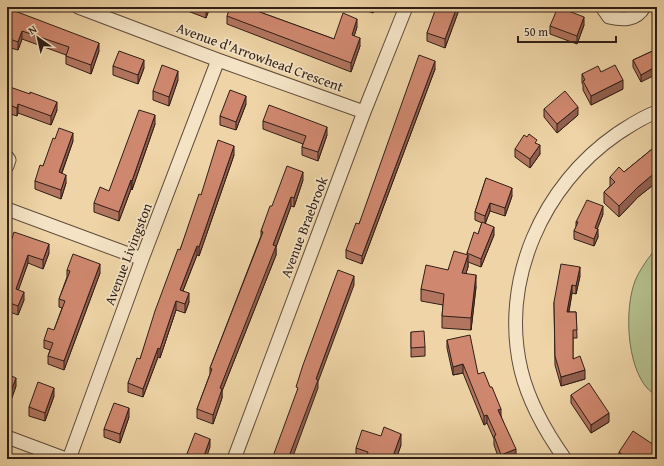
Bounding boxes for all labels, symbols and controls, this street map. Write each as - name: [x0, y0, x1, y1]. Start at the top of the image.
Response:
- street label: Avenue d'Arrowhead Crescent: [174, 17, 346, 97]
- north arrow: [18, 18, 58, 58]
- scale bar: [518, 18, 616, 44]
- text: N: [25, 21, 40, 38]
- text: 50 m: [524, 23, 548, 40]
- street label: Avenue Braebrook: [275, 173, 333, 281]
- street label: Avenue Livingston: [99, 200, 157, 308]

